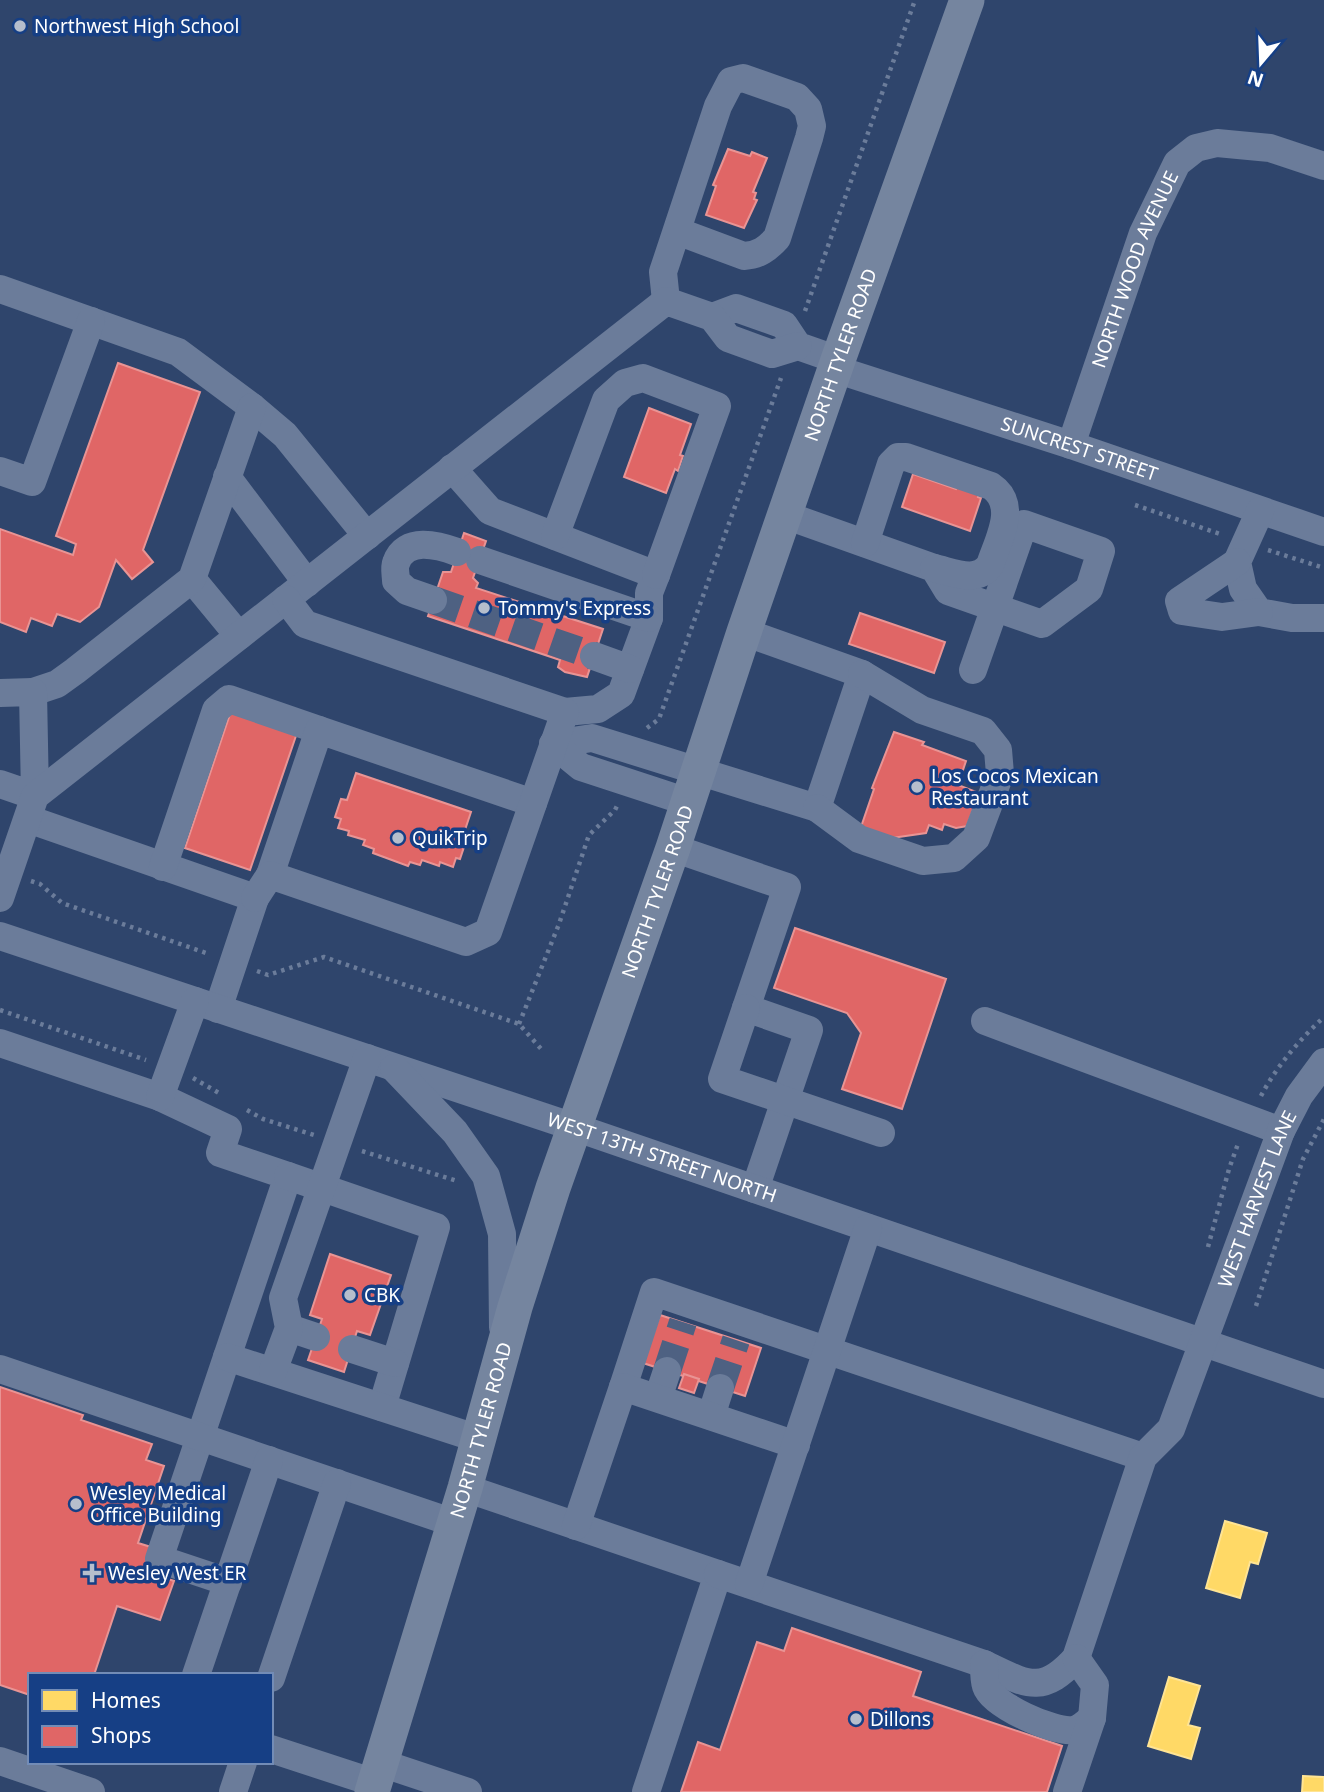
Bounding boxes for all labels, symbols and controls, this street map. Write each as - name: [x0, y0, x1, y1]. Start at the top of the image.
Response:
- place label: Northwest High School: [34, 13, 239, 39]
- marker: Northwest High School: [12, 18, 28, 34]
- north arrow: [1226, 28, 1296, 98]
- text: N: [1244, 64, 1267, 94]
- street label: NORTH WOOD AVENUE: [1085, 166, 1184, 371]
- street label: NORTH TYLER ROAD: [798, 265, 883, 445]
- street label: SUNCREST STREET: [998, 410, 1162, 487]
- place label: Tommy's Express: [498, 595, 651, 621]
- marker: Tommy's Express: [476, 600, 492, 616]
- place label: Los Cocos Mexican Restaurant: [931, 763, 1099, 811]
- marker: Los Cocos Mexican Restaurant: [909, 779, 925, 795]
- street label: NORTH TYLER ROAD: [615, 801, 699, 982]
- place label: QuikTrip: [412, 825, 488, 851]
- marker: QuikTrip: [390, 830, 406, 846]
- street label: WEST 13TH STREET NORTH: [544, 1106, 780, 1209]
- street label: WEST HARVEST LANE: [1211, 1106, 1302, 1291]
- place label: CBK: [364, 1282, 400, 1308]
- marker: CBK: [342, 1287, 358, 1303]
- street label: NORTH TYLER ROAD: [444, 1339, 518, 1521]
- place label: Wesley Medical Office Building: [90, 1480, 226, 1528]
- marker: Wesley Medical Office Building: [68, 1496, 84, 1512]
- place label: Wesley West ER: [108, 1560, 246, 1586]
- marker: Wesley West ER: [82, 1563, 102, 1583]
- legend: [28, 1673, 273, 1764]
- text: Homes: [91, 1686, 161, 1714]
- place label: Dillons: [870, 1706, 931, 1732]
- marker: Dillons: [848, 1711, 864, 1727]
- text: Shops: [91, 1721, 151, 1749]

